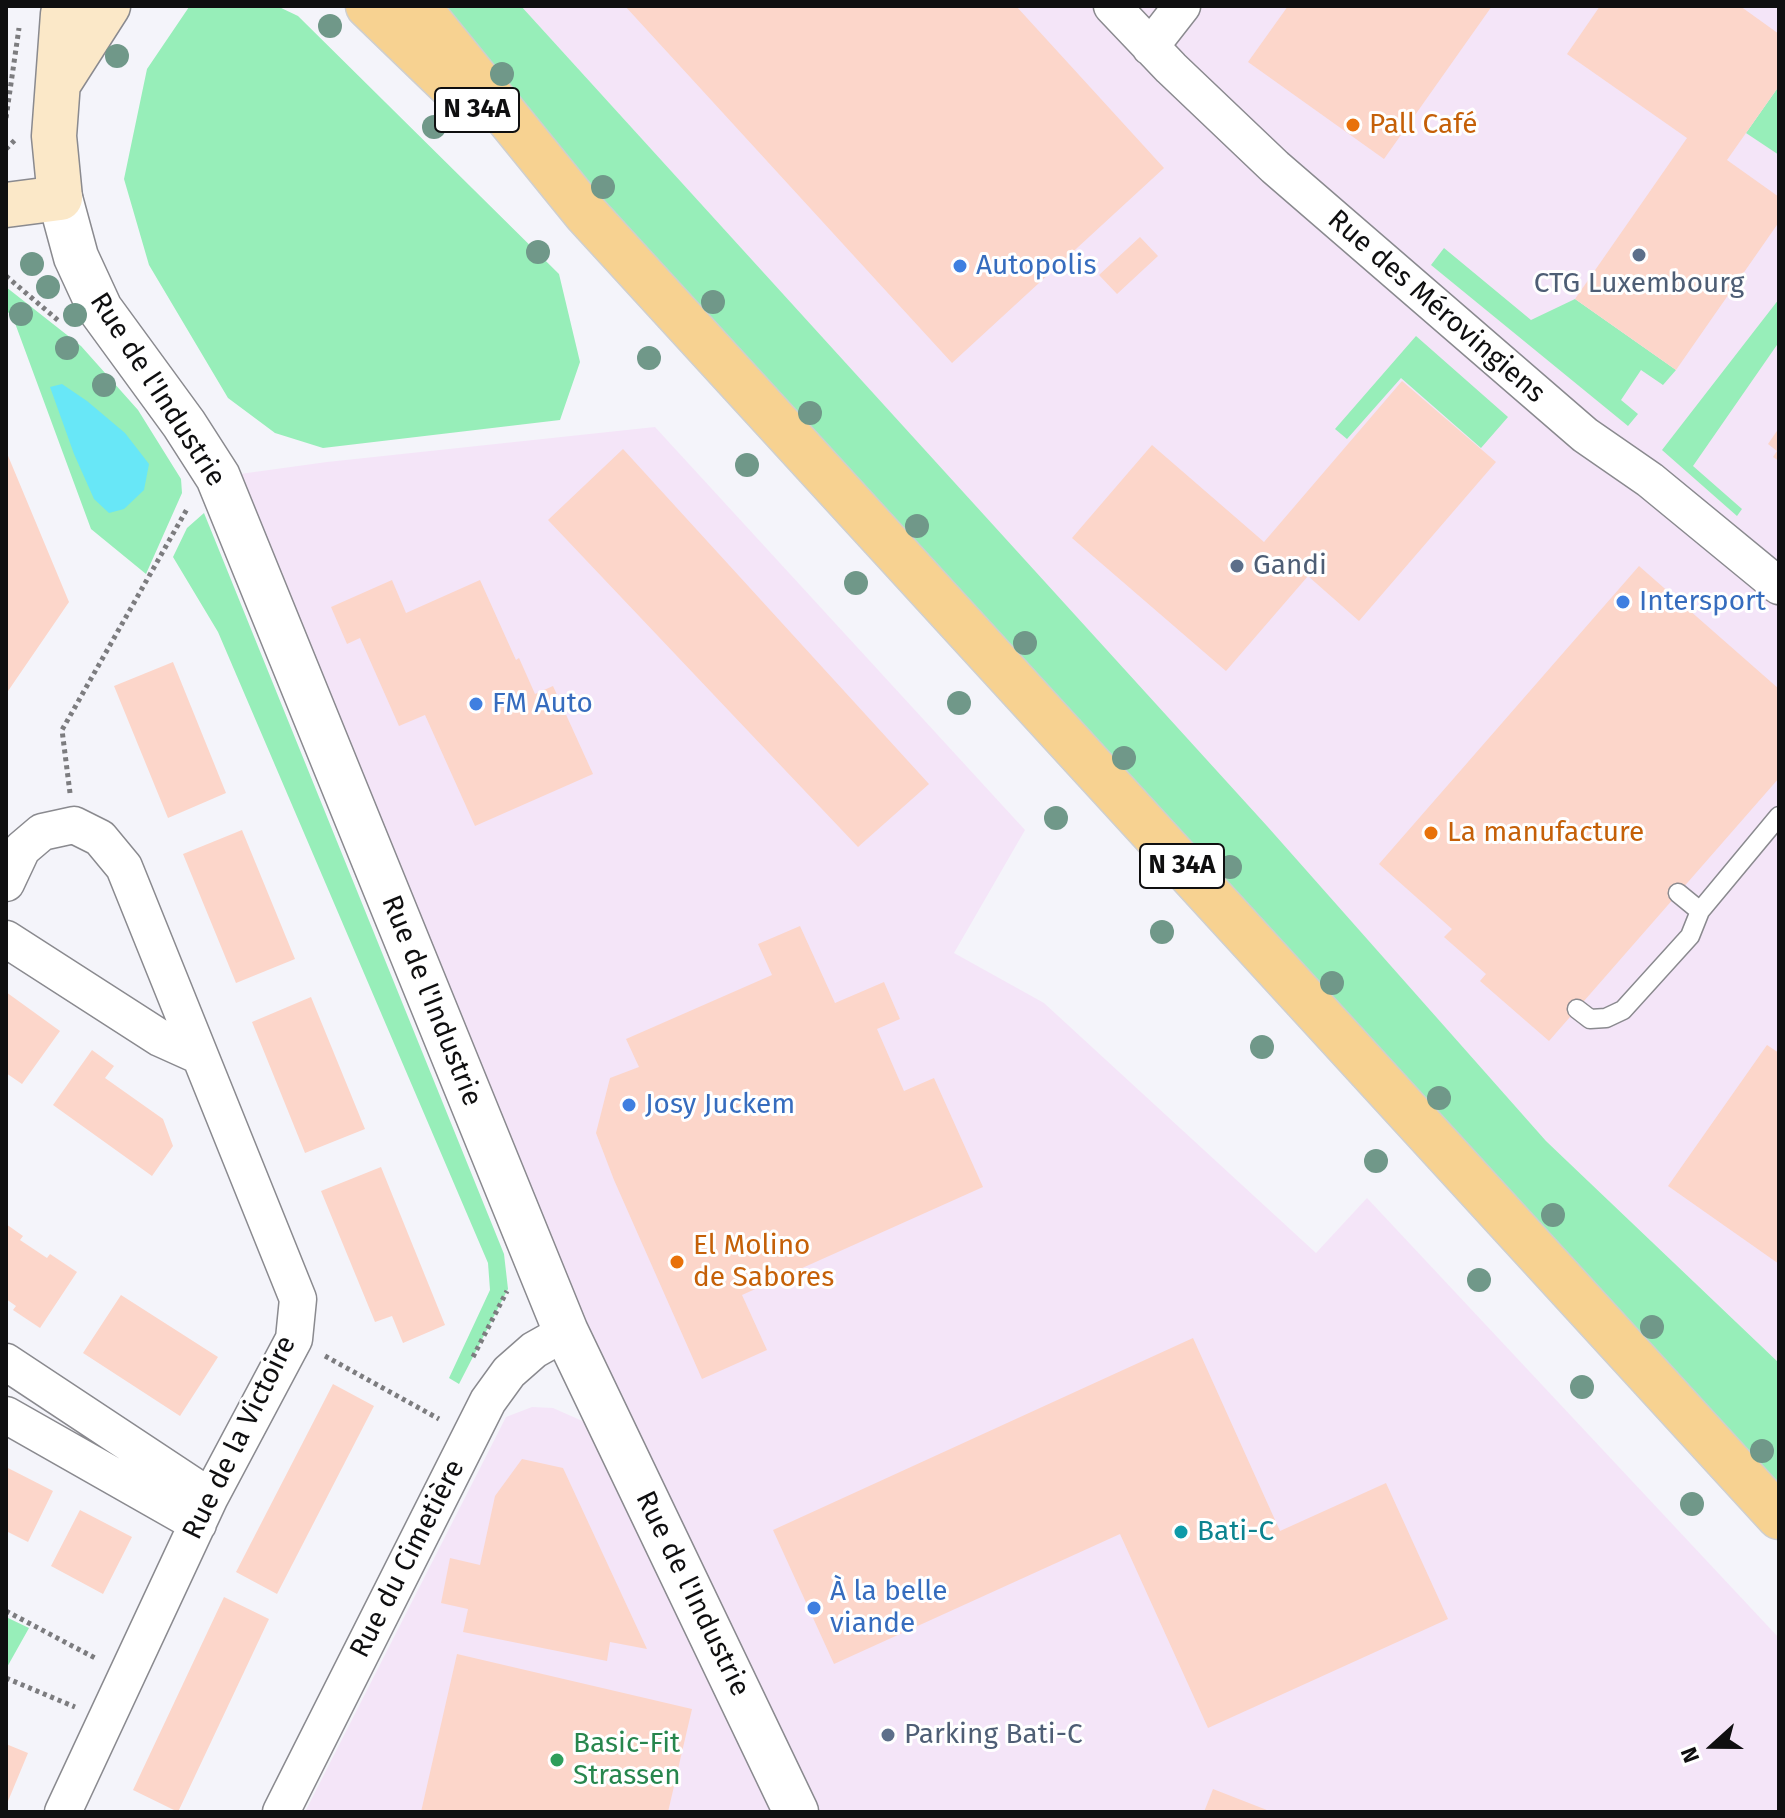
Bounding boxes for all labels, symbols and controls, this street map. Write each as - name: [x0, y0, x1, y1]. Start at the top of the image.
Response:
- road number: N 34A: [435, 88, 519, 132]
- place label: Pall Café: [1369, 108, 1477, 142]
- marker: Pall Café: [1344, 116, 1362, 134]
- street label: Rue des Mérovingiens: [1320, 203, 1552, 411]
- marker: CTG Luxembourg: [1630, 246, 1648, 264]
- place label: Autopolis: [976, 249, 1097, 283]
- marker: Autopolis: [951, 257, 969, 275]
- place label: CTG Luxembourg: [1534, 267, 1744, 301]
- street label: Rue de l'Industrie: [82, 287, 232, 493]
- place label: Gandi: [1253, 549, 1327, 583]
- marker: Gandi: [1228, 557, 1246, 575]
- place label: Intersport: [1639, 585, 1766, 619]
- marker: Intersport: [1614, 593, 1632, 611]
- place label: FM Auto: [492, 687, 593, 721]
- marker: FM Auto: [467, 695, 485, 713]
- place label: La manufacture: [1447, 816, 1644, 850]
- marker: La manufacture: [1422, 824, 1440, 842]
- road number: N 34A: [1140, 844, 1224, 888]
- street label: Rue de l'Industrie: [373, 891, 489, 1111]
- place label: Josy Juckem: [645, 1088, 795, 1122]
- marker: Josy Juckem: [620, 1096, 638, 1114]
- place label: El Molino de Sabores: [693, 1229, 834, 1295]
- marker: El Molino de Sabores: [668, 1253, 686, 1271]
- street label: Rue de la Victoire: [176, 1331, 304, 1545]
- street label: Rue du Cimetière: [344, 1454, 472, 1664]
- street label: Rue de l'Industrie: [628, 1486, 756, 1702]
- place label: Bati-C: [1197, 1515, 1274, 1549]
- marker: Bati-C: [1172, 1523, 1190, 1541]
- place label: À la belle viande: [830, 1575, 948, 1641]
- marker: À la belle viande: [805, 1599, 823, 1617]
- north arrow: [1673, 1706, 1753, 1786]
- place label: Parking Bati-C: [904, 1718, 1083, 1752]
- marker: Parking Bati-C: [879, 1726, 897, 1744]
- place label: Basic-Fit Strassen: [573, 1727, 681, 1793]
- text: N: [1675, 1743, 1705, 1766]
- marker: Basic-Fit Strassen: [548, 1751, 566, 1769]

